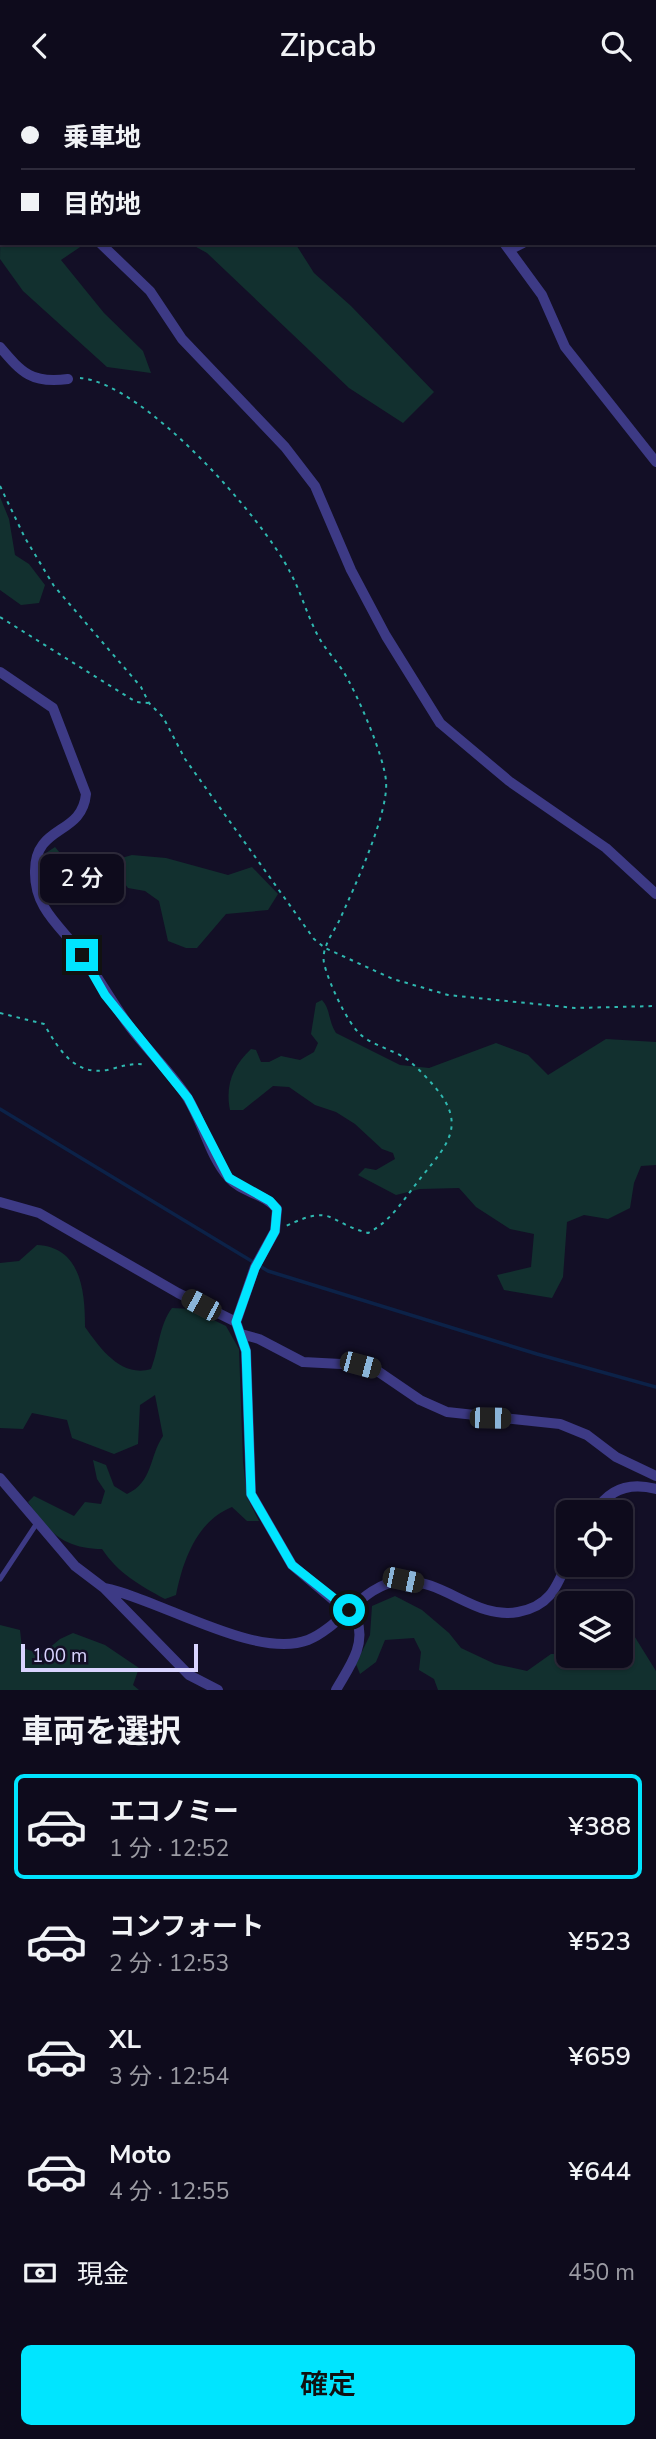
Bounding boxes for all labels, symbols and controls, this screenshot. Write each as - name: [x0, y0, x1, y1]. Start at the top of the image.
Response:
- text: Zipcab: [280, 24, 376, 67]
- icon: back: [21, 27, 59, 65]
- icon: search: [597, 27, 635, 65]
- text: 乗車地: [63, 120, 141, 155]
- text: 目的地: [63, 187, 141, 222]
- callout: 2 分: [40, 853, 124, 903]
- text: 2 分: [61, 863, 103, 894]
- route end: [66, 939, 98, 971]
- car: [178, 1286, 225, 1324]
- car: [337, 1349, 384, 1381]
- car: [469, 1407, 512, 1429]
- map controls: [556, 1500, 633, 1668]
- button: locate: [556, 1500, 633, 1577]
- car: [381, 1565, 426, 1595]
- button: layers: [556, 1591, 633, 1668]
- route start: [333, 1594, 365, 1626]
- scale bar: [21, 1641, 198, 1673]
- text: 100 m: [32, 1643, 87, 1669]
- text: 車両を選択: [21, 1710, 181, 1753]
- text: エコノミー: [109, 1794, 239, 1829]
- icon: car: [25, 1795, 88, 1858]
- text: ¥388: [569, 1809, 631, 1844]
- text: 1 分 · 12:52: [109, 1833, 229, 1864]
- text: コンフォート: [109, 1909, 264, 1944]
- icon: car: [25, 1910, 88, 1973]
- text: ¥523: [569, 1924, 631, 1959]
- text: 2 分 · 12:53: [109, 1948, 229, 1979]
- text: XL: [109, 2022, 141, 2057]
- icon: car: [25, 2025, 88, 2088]
- text: ¥659: [569, 2039, 631, 2074]
- text: 3 分 · 12:54: [109, 2061, 229, 2092]
- text: Moto: [109, 2137, 171, 2172]
- icon: car: [25, 2140, 88, 2203]
- text: ¥644: [569, 2154, 631, 2189]
- text: 4 分 · 12:55: [109, 2176, 229, 2207]
- icon: cash: [21, 2254, 59, 2292]
- text: 現金: [77, 2257, 129, 2292]
- text: 450 m: [568, 2257, 635, 2288]
- button: 確定: [21, 2345, 635, 2425]

